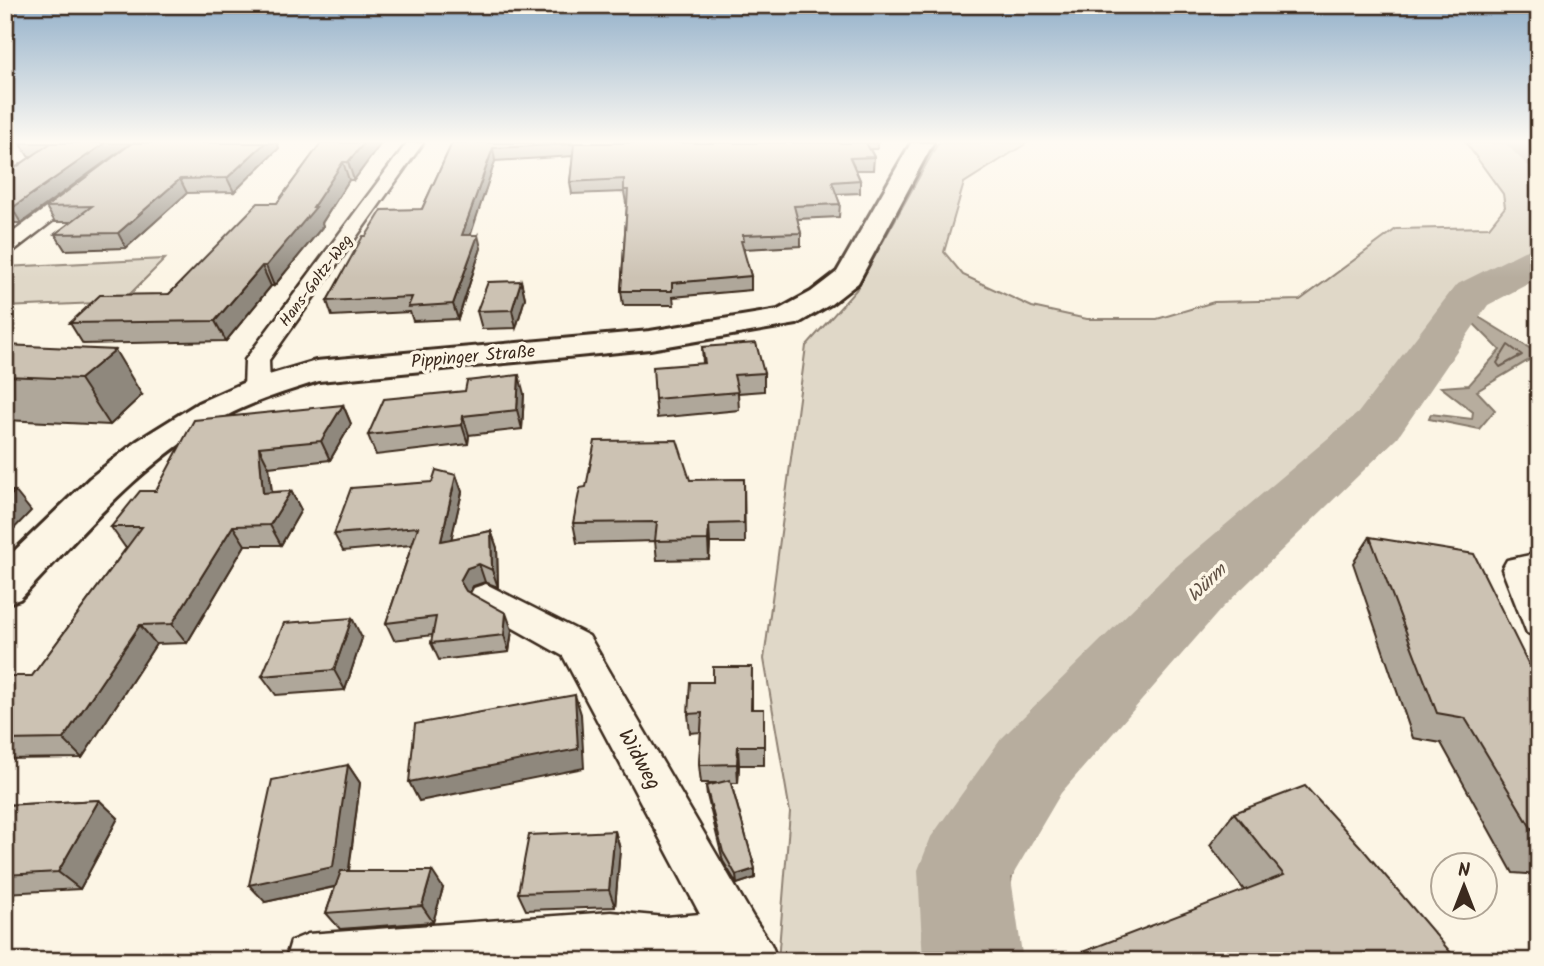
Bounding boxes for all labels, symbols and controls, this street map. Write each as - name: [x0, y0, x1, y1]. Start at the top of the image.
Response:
- street label: Hans-Goltz-Weg: [273, 230, 359, 332]
- street label: Pippinger Straße: [410, 338, 536, 377]
- water label: Würm: [1181, 556, 1235, 610]
- street label: Widweg: [608, 723, 669, 796]
- north arrow: [1428, 850, 1498, 920]
- text: N: [1458, 856, 1470, 886]

